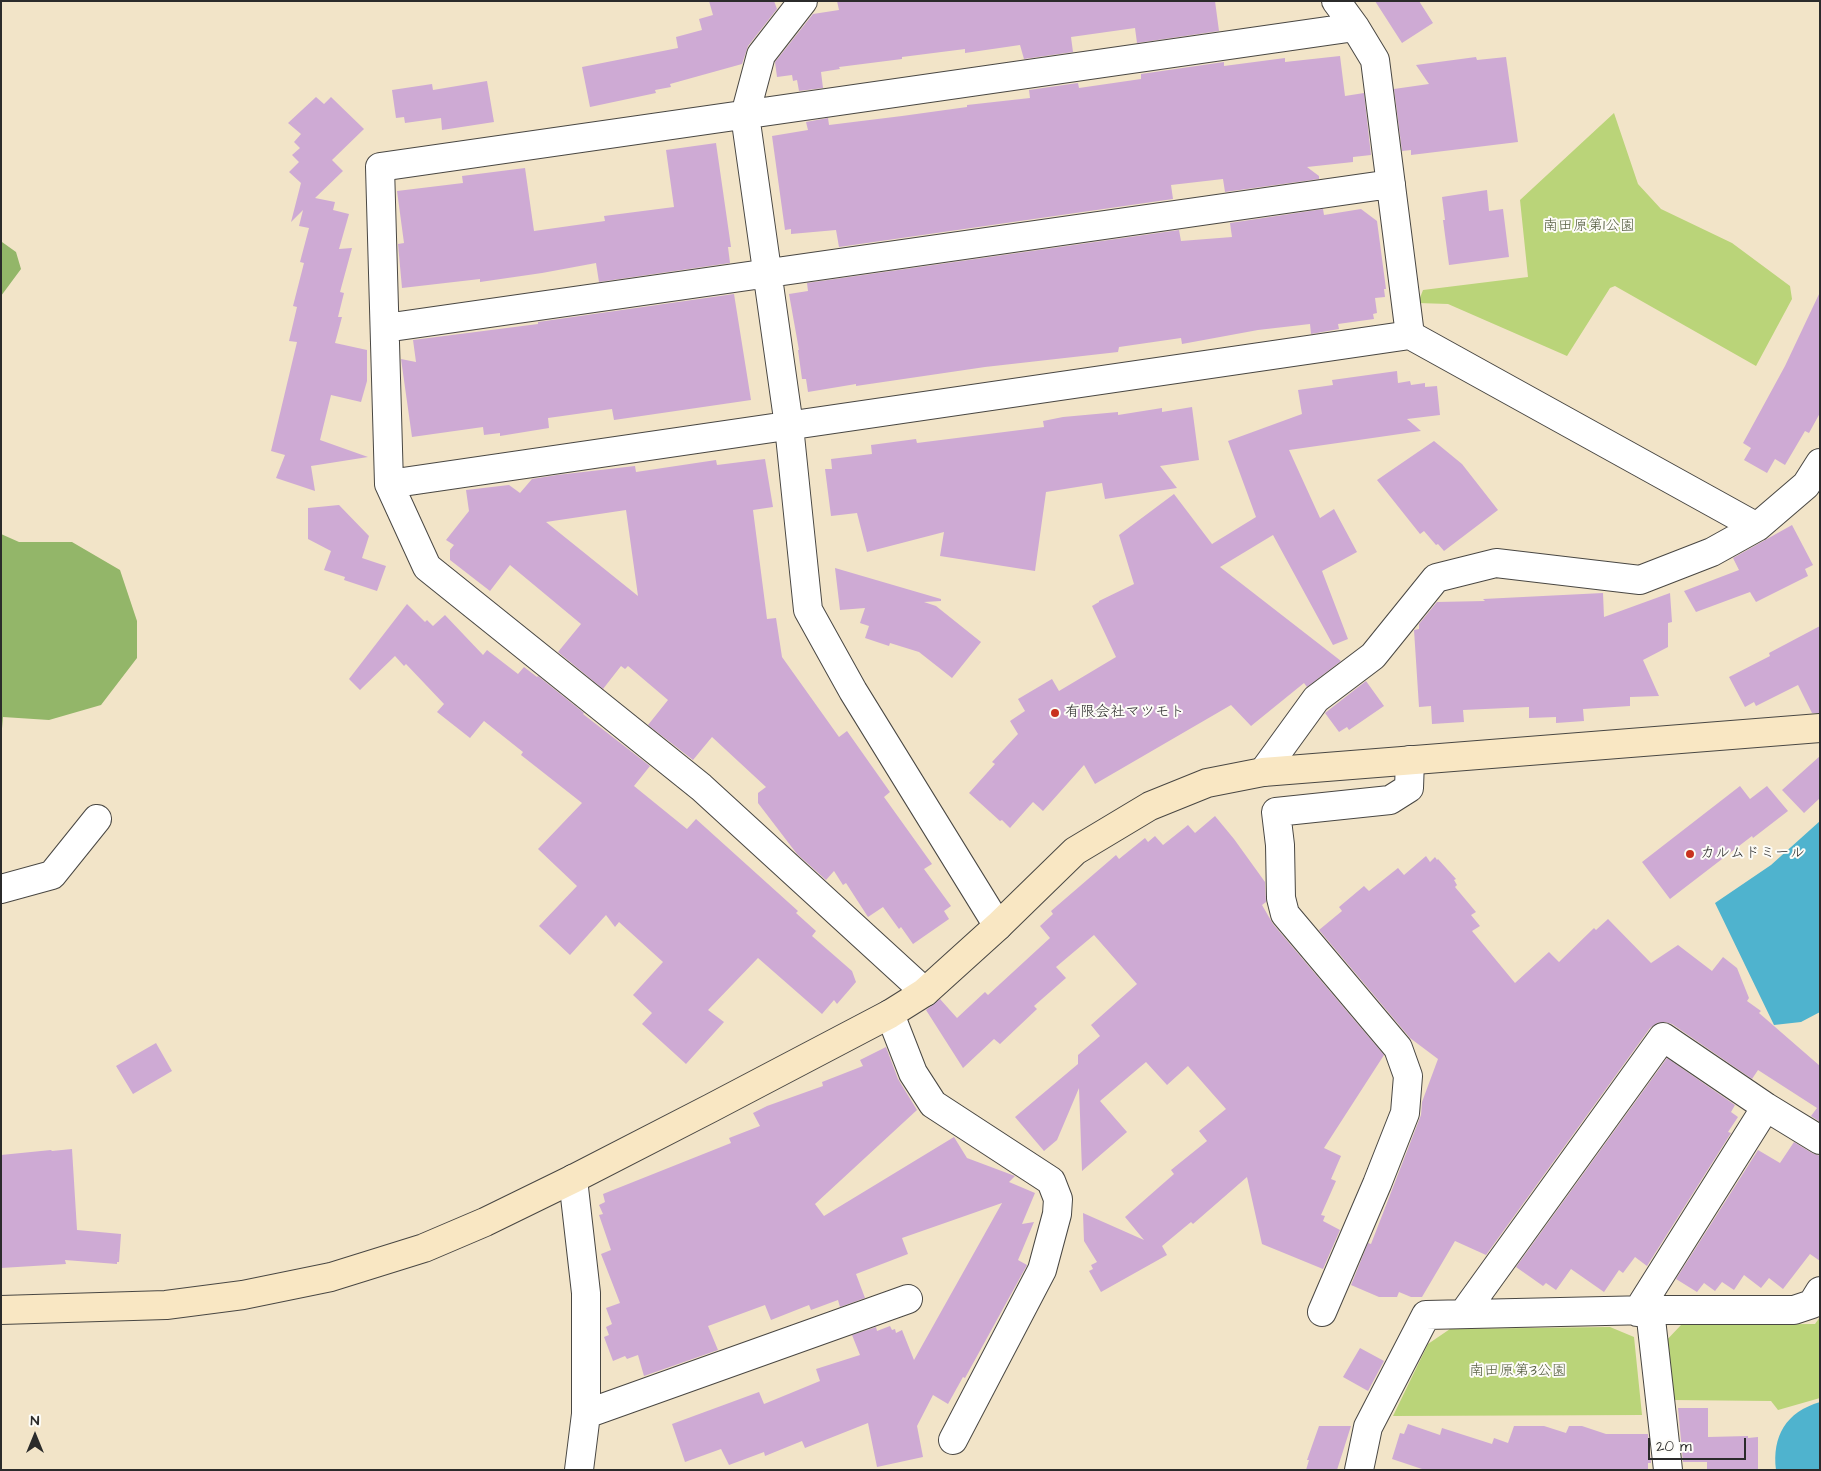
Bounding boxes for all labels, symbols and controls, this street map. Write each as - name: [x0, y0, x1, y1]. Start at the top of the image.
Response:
- park label: 南田原第1公園: [1543, 218, 1635, 236]
- place label: 有限会社マツモト: [1065, 704, 1185, 722]
- marker: 有限会社マツモト: [1049, 707, 1061, 719]
- place label: カルムドミール: [1700, 845, 1805, 863]
- marker: カルムドミール: [1684, 848, 1696, 860]
- park label: 南田原第3公園: [1469, 1363, 1567, 1381]
- north arrow: [10, 1411, 60, 1461]
- text: N: [31, 1411, 39, 1431]
- scale bar: [1651, 1428, 1748, 1460]
- text: 20 m: [1656, 1436, 1692, 1457]

